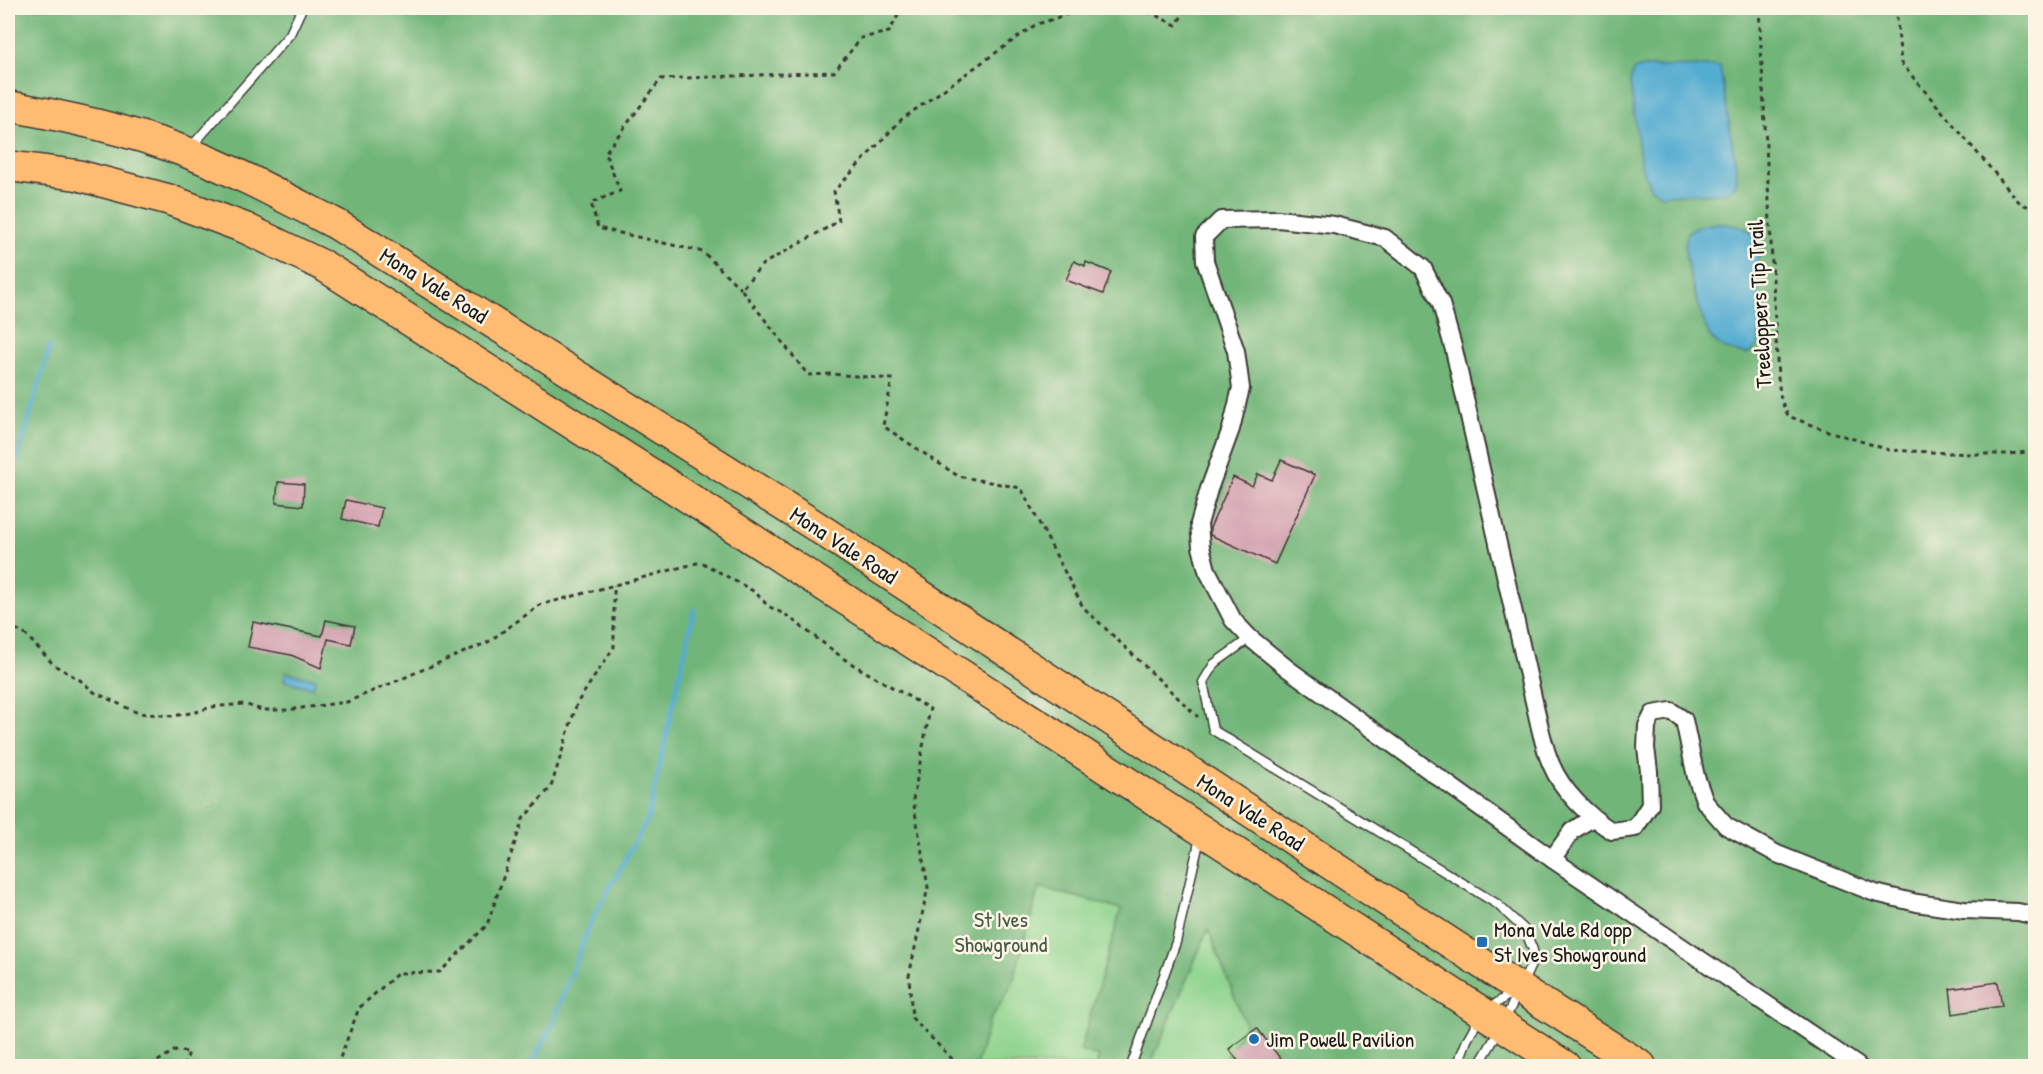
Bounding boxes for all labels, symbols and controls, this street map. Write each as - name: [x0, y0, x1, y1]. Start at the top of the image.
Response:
- street label: Treeloppers Tip Trail: [1740, 219, 1778, 389]
- street label: Mona Vale Road: [374, 240, 494, 330]
- street label: Mona Vale Road: [785, 499, 904, 591]
- street label: Mona Vale Road: [1192, 766, 1311, 858]
- park label: St Ives Showground: [955, 904, 1048, 959]
- place label: Mona Vale Rd opp St Ives Showground: [1494, 914, 1646, 969]
- marker: Mona Vale Rd opp St Ives Showground: [1475, 935, 1489, 949]
- place label: Jim Powell Pavilion: [1266, 1024, 1415, 1054]
- marker: Jim Powell Pavilion: [1247, 1032, 1261, 1046]

